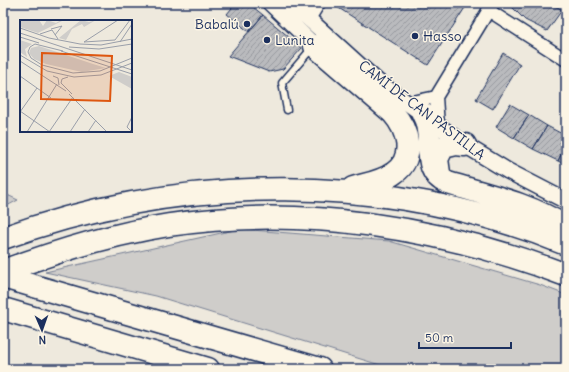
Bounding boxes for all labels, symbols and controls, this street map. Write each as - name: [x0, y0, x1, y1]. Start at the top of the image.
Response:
- place label: Babalú: [195, 15, 239, 33]
- marker: Babalú: [242, 19, 252, 29]
- inset map: [20, 20, 132, 132]
- place label: Hasso: [423, 27, 462, 45]
- place label: Lunita: [275, 31, 315, 49]
- marker: Hasso: [410, 31, 420, 41]
- marker: Lunita: [262, 35, 272, 45]
- street label: CAMÍ DE CAN PASTILLA: [355, 56, 489, 164]
- north arrow: [22, 310, 62, 350]
- scale bar: [419, 324, 511, 350]
- text: 50 m: [425, 330, 454, 345]
- text: N: [38, 333, 46, 347]

